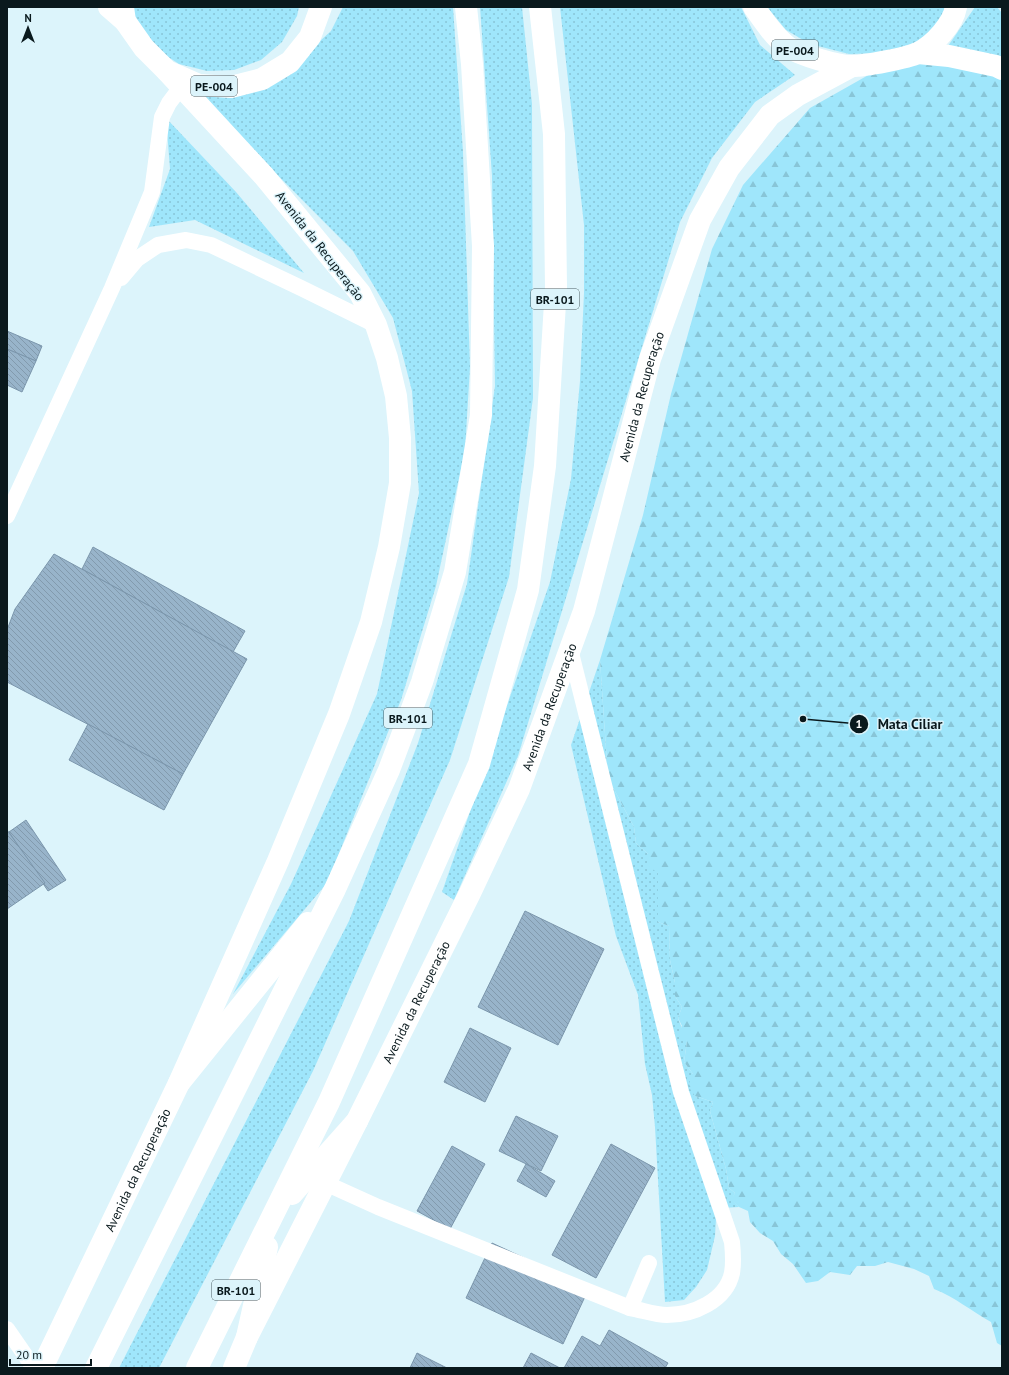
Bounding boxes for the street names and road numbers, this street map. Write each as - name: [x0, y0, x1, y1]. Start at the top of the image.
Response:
- road number: PE-004: [772, 40, 818, 60]
- road number: PE-004: [191, 76, 237, 96]
- street label: Avenida da Recuperação: [272, 188, 368, 304]
- road number: BR-101: [531, 289, 579, 309]
- street label: Avenida da Recuperação: [615, 329, 668, 463]
- street label: Avenida da Recuperação: [518, 641, 580, 773]
- road number: BR-101: [384, 708, 432, 728]
- street label: Avenida da Recuperação: [379, 938, 454, 1066]
- street label: Avenida da Recuperação: [100, 1105, 174, 1234]
- road number: BR-101: [212, 1280, 260, 1300]

